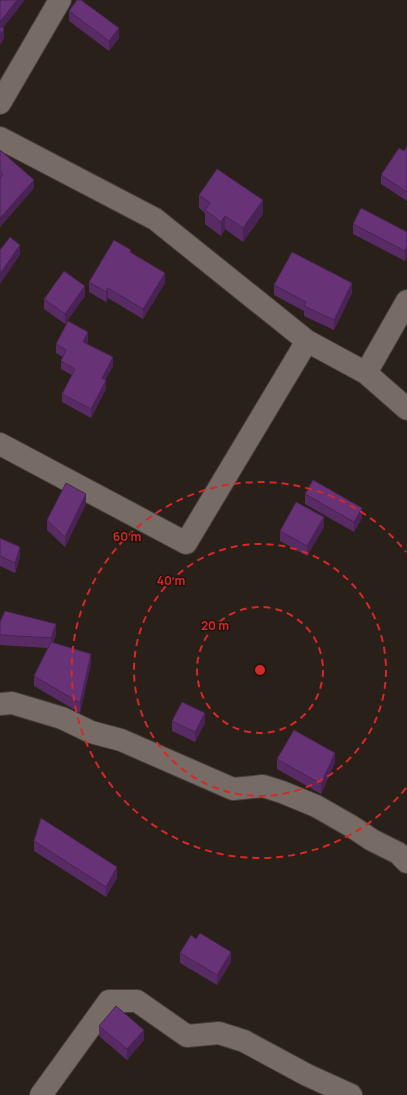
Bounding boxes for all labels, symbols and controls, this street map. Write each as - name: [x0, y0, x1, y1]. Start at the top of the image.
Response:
- text: 60 m: [113, 528, 141, 545]
- text: 40 m: [157, 572, 185, 589]
- text: 20 m: [201, 617, 229, 634]
- centre of rings: [253, 663, 267, 677]

